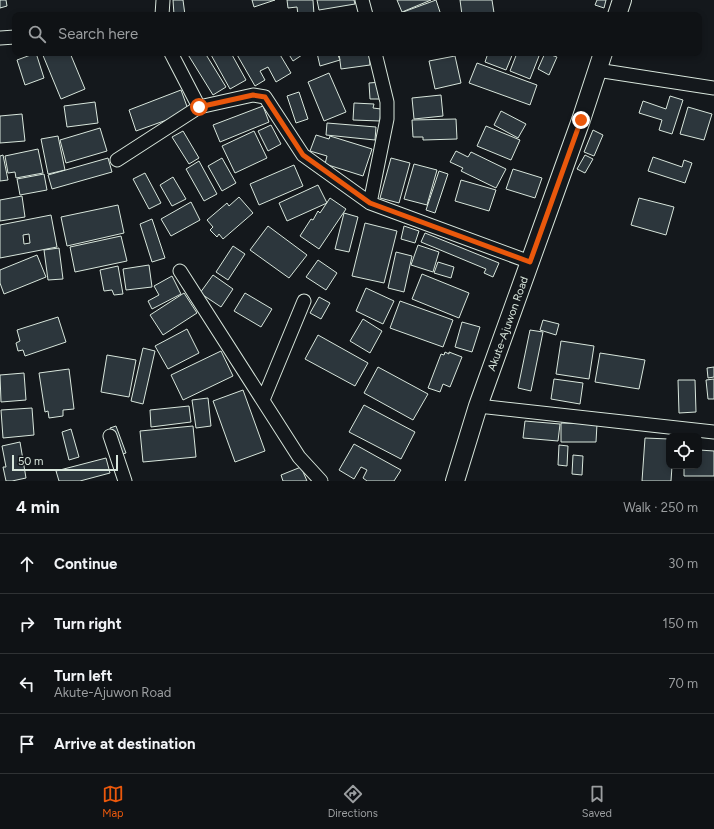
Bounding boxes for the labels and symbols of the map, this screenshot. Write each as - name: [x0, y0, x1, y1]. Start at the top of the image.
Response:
- route start: [190, 98, 208, 116]
- route end: [572, 111, 590, 129]
- street label: Akute-Ajuwon Road: [485, 275, 531, 373]
- scale bar: [12, 453, 118, 472]

